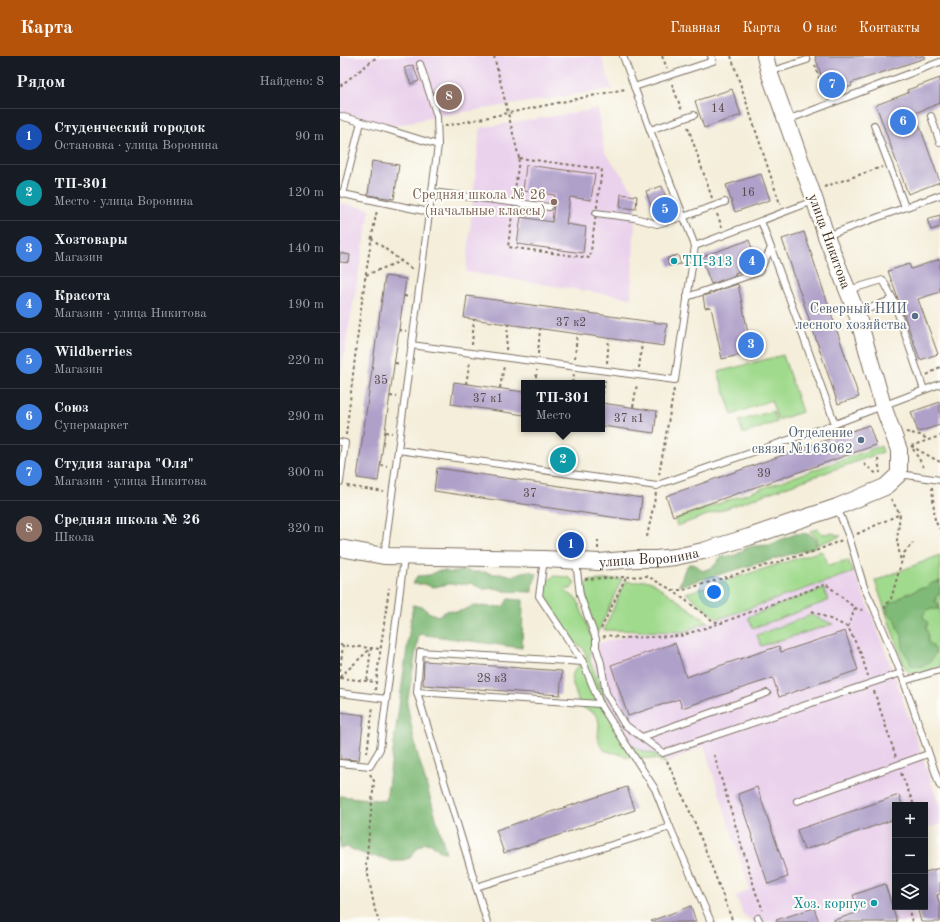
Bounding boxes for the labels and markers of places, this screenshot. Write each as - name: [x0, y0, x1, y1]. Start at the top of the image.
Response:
- pin: 7: [819, 70, 845, 100]
- pin: 8: [436, 82, 462, 112]
- pin: 6: [890, 107, 916, 137]
- place label: Средняя школа № 26 (начальные классы): [412, 188, 546, 218]
- pin: 5: [652, 195, 678, 225]
- marker: Средняя школа № 26 (начальные классы): [549, 197, 559, 207]
- pin: 4: [739, 247, 765, 277]
- place label: ТП-313: [682, 255, 733, 269]
- marker: ТП-313: [669, 256, 679, 266]
- place label: Северный НИИ лесного хозяйства: [795, 302, 907, 332]
- marker: Северный НИИ лесного хозяйства: [910, 311, 920, 321]
- pin: 3: [738, 330, 764, 360]
- place label: Отделение связи №163062: [752, 426, 853, 456]
- marker: Отделение связи №163062: [856, 435, 866, 445]
- pin: 2: [550, 445, 576, 475]
- pin: 1: [558, 530, 584, 560]
- place label: Хоз. корпус: [793, 897, 866, 911]
- marker: Хоз. корпус: [869, 898, 879, 908]

